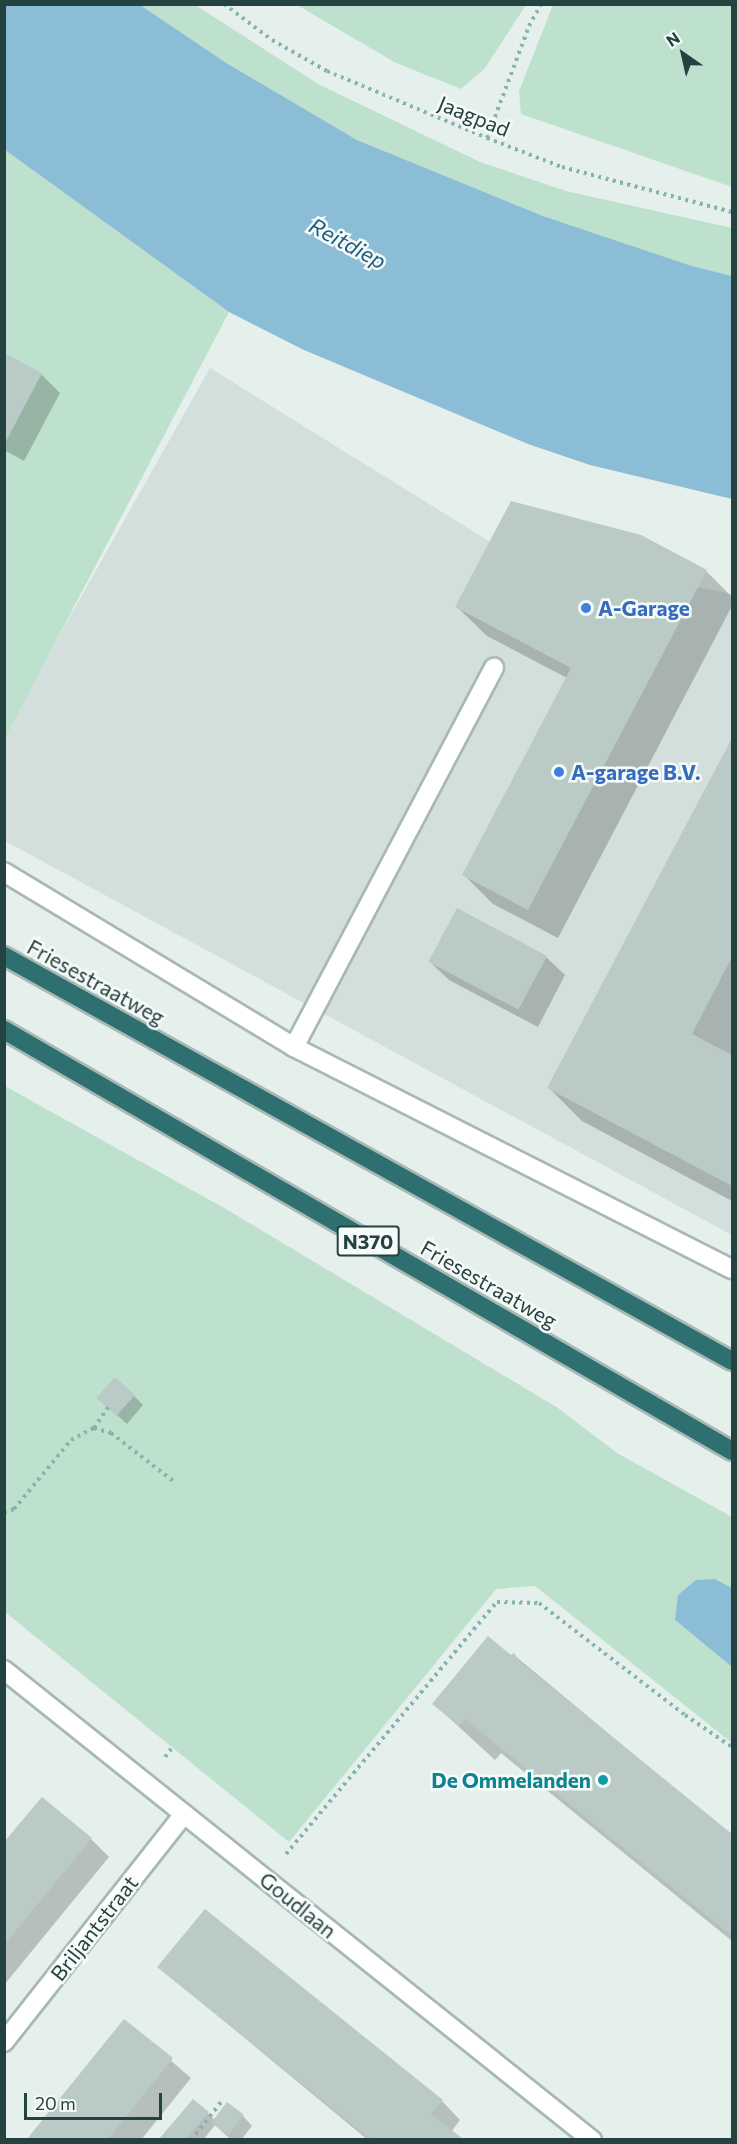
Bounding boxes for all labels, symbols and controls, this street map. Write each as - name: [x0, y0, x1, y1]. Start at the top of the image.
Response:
- north arrow: [653, 24, 713, 84]
- text: N: [662, 27, 683, 50]
- street label: Jaagpad: [435, 90, 513, 142]
- water label: Reitdiep: [305, 212, 391, 274]
- place label: A-Garage: [598, 595, 690, 621]
- marker: A-Garage: [579, 601, 593, 615]
- place label: A-garage B.V.: [571, 759, 700, 785]
- marker: A-garage B.V.: [552, 765, 566, 779]
- street label: Friesestraatweg: [23, 934, 169, 1030]
- road number: N370: [336, 1224, 400, 1258]
- street label: Friesestraatweg: [416, 1235, 562, 1333]
- place label: De Ommelanden: [431, 1767, 591, 1793]
- marker: De Ommelanden: [596, 1773, 610, 1787]
- street label: Goudlaan: [255, 1867, 341, 1943]
- street label: Briljantstraat: [45, 1870, 143, 1986]
- scale bar: [27, 2081, 165, 2119]
- text: 20 m: [35, 2092, 76, 2114]

